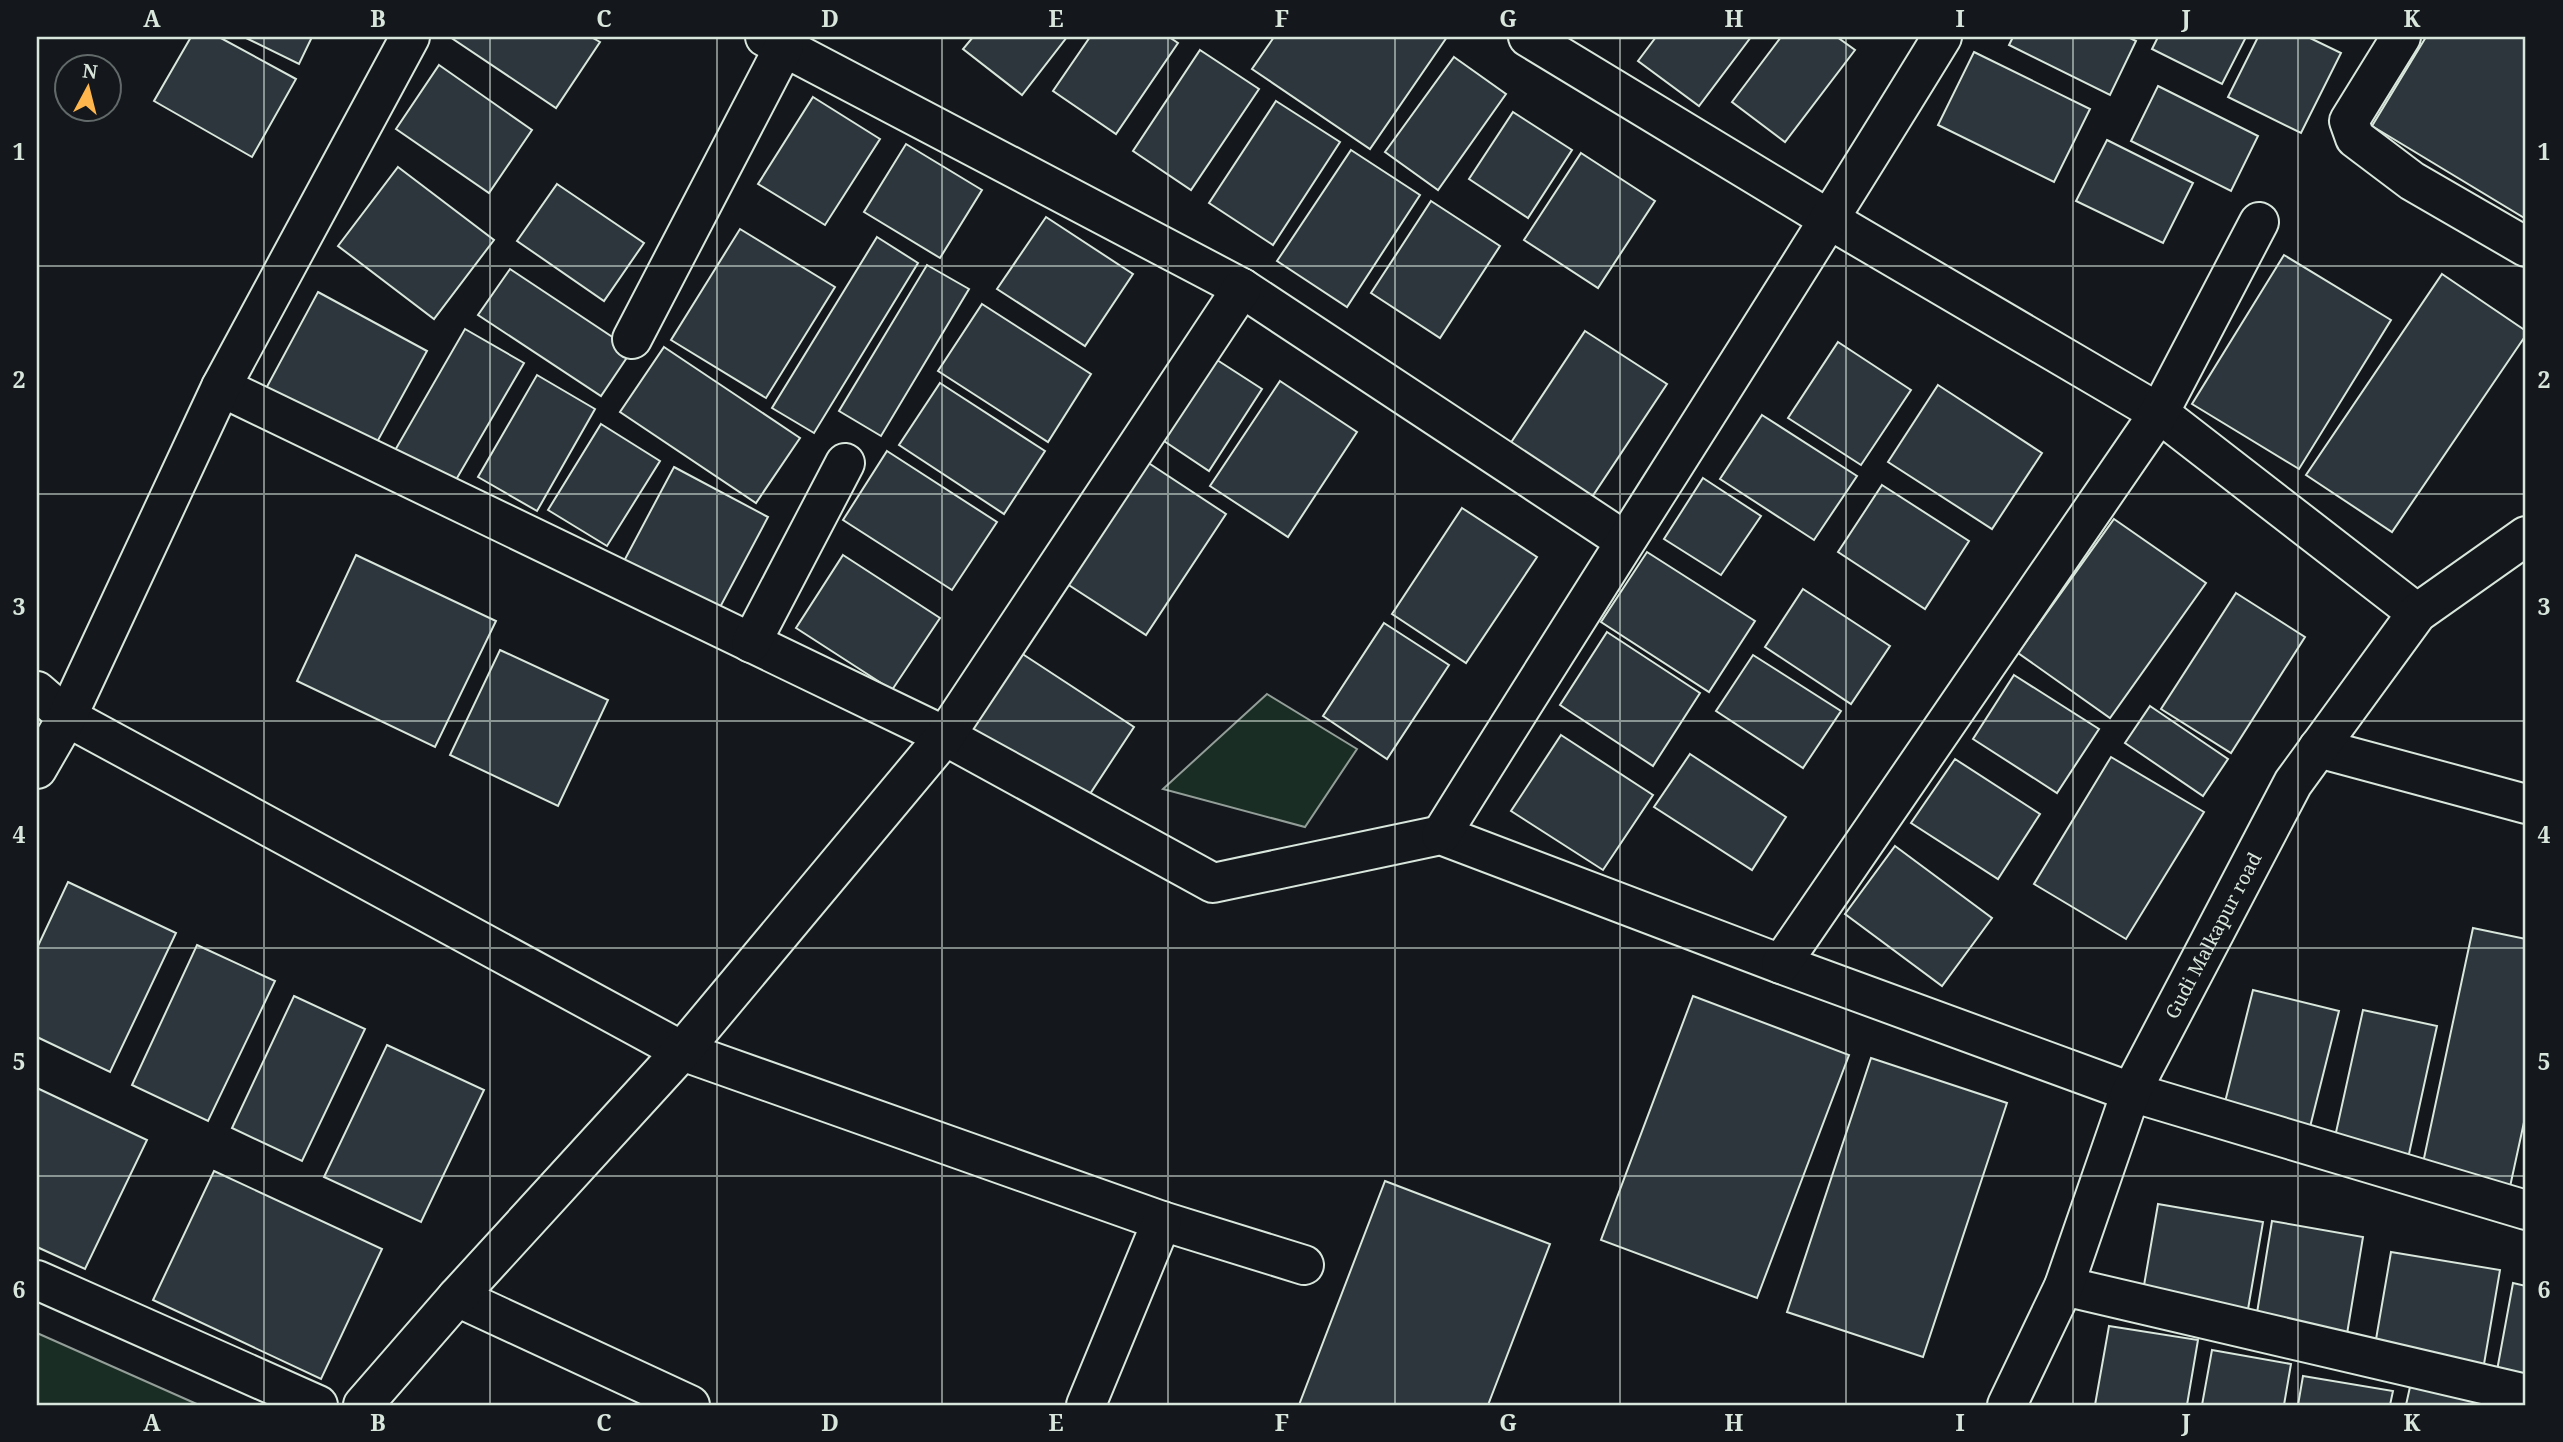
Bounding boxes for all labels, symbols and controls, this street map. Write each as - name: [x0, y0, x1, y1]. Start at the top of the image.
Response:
- text: A: [143, 2, 161, 34]
- text: B: [370, 2, 386, 34]
- text: C: [596, 2, 612, 34]
- text: D: [821, 2, 839, 34]
- text: E: [1048, 2, 1064, 34]
- text: F: [1275, 2, 1289, 34]
- text: G: [1499, 2, 1517, 34]
- text: H: [1725, 2, 1744, 34]
- text: I: [1955, 2, 1965, 34]
- text: J: [2180, 2, 2191, 34]
- text: K: [2404, 2, 2421, 34]
- north arrow: [52, 52, 122, 122]
- text: N: [81, 57, 99, 85]
- text: 1: [13, 135, 26, 167]
- text: 1: [2538, 135, 2551, 167]
- text: 2: [13, 363, 26, 395]
- text: 2: [2538, 363, 2551, 395]
- text: 3: [13, 590, 26, 622]
- text: 3: [2538, 590, 2551, 622]
- text: 4: [13, 818, 26, 850]
- text: 4: [2538, 818, 2551, 850]
- street label: Gudi Malkapur road: [2159, 847, 2268, 1023]
- text: 5: [13, 1045, 26, 1077]
- text: 5: [2538, 1045, 2551, 1077]
- text: 6: [13, 1273, 26, 1305]
- text: 6: [2538, 1273, 2551, 1305]
- text: A: [143, 1406, 161, 1438]
- text: B: [370, 1406, 386, 1438]
- text: C: [596, 1406, 612, 1438]
- text: D: [821, 1406, 839, 1438]
- text: E: [1048, 1406, 1064, 1438]
- text: F: [1275, 1406, 1289, 1438]
- text: G: [1499, 1406, 1517, 1438]
- text: H: [1725, 1406, 1744, 1438]
- text: I: [1955, 1406, 1965, 1438]
- text: J: [2180, 1406, 2191, 1438]
- text: K: [2404, 1406, 2421, 1438]

